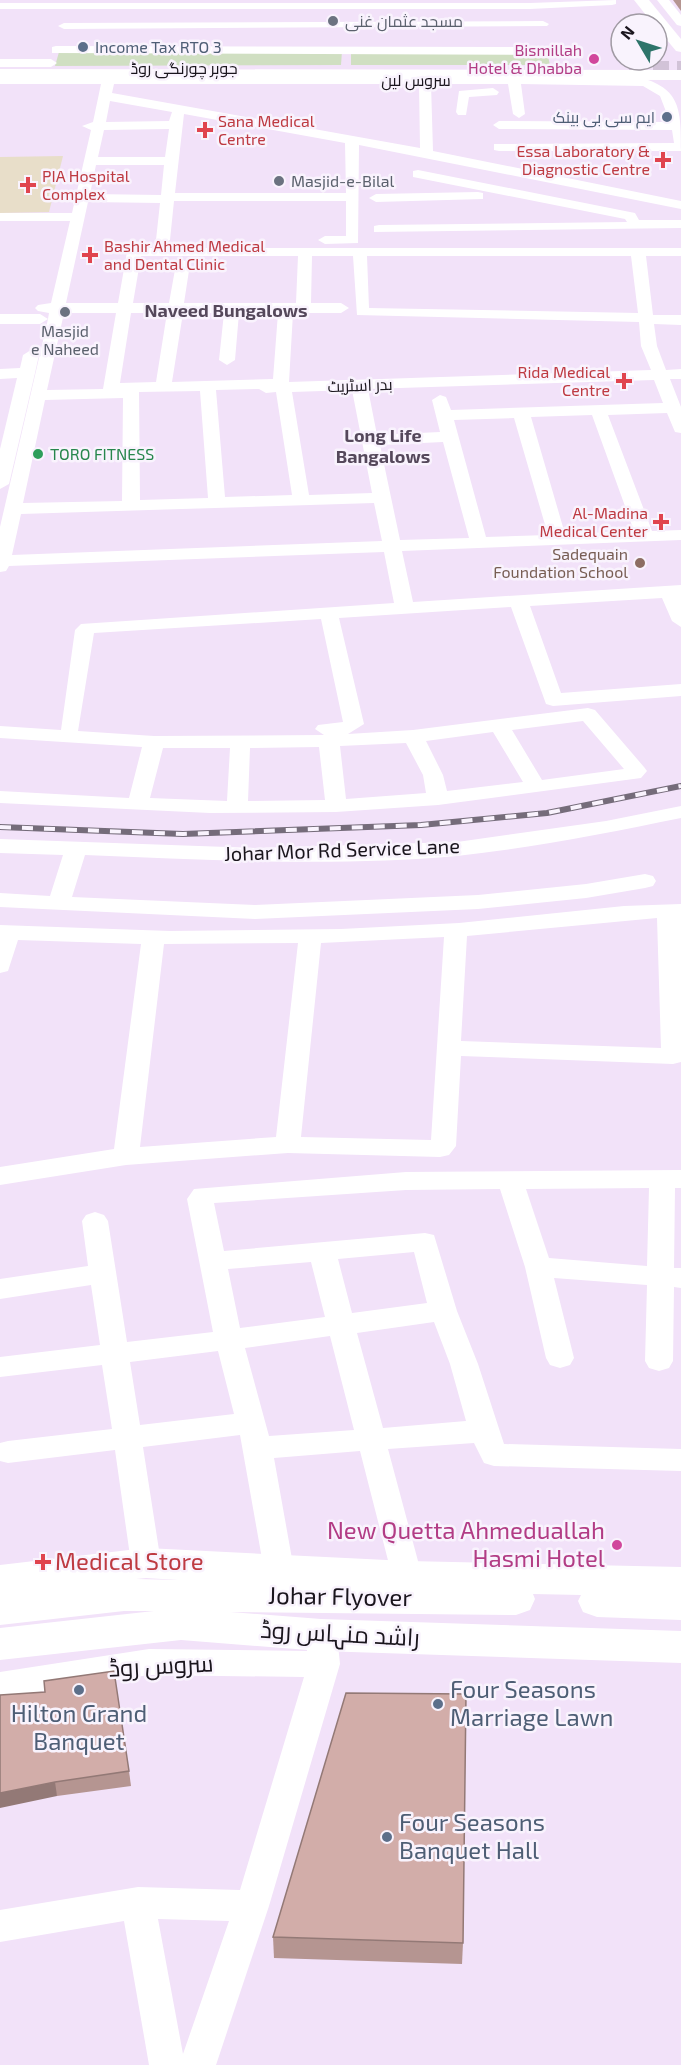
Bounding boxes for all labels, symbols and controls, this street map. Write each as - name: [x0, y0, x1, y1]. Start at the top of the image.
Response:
- place label: مسجد عثمان غنی: [345, 11, 463, 32]
- north arrow: [609, 12, 669, 72]
- marker: مسجد عثمان غنی: [326, 14, 340, 28]
- text: N: [616, 22, 638, 43]
- place label: Income Tax RTO 3: [95, 37, 222, 56]
- marker: Income Tax RTO 3: [76, 40, 90, 54]
- place label: Bismillah Hotel & Dhabba: [468, 40, 582, 77]
- marker: Bismillah Hotel & Dhabba: [587, 52, 601, 66]
- street label: جوہر چورنگی روڈ: [130, 58, 238, 80]
- street label: سروس لین: [381, 70, 451, 91]
- place label: ایم سی بی بینک: [553, 107, 655, 129]
- marker: ایم سی بی بینک: [660, 110, 674, 124]
- place label: Sana Medical Centre: [218, 111, 315, 148]
- marker: Sana Medical Centre: [196, 121, 214, 139]
- place label: Essa Laboratory & Diagnostic Centre: [516, 141, 650, 178]
- marker: Essa Laboratory & Diagnostic Centre: [654, 151, 672, 169]
- place label: PIA Hospital Complex: [42, 166, 130, 203]
- place label: Masjid-e-Bilal: [291, 171, 394, 191]
- marker: Masjid-e-Bilal: [272, 174, 286, 188]
- marker: PIA Hospital Complex: [19, 176, 37, 194]
- place label: Bashir Ahmed Medical and Dental Clinic: [104, 236, 265, 273]
- marker: Bashir Ahmed Medical and Dental Clinic: [81, 246, 99, 264]
- district label: Naveed Bungalows: [144, 299, 308, 321]
- marker: Masjid e Naheed: [58, 305, 72, 319]
- place label: Masjid e Naheed: [31, 321, 99, 358]
- place label: Rida Medical Centre: [518, 362, 610, 399]
- marker: Rida Medical Centre: [615, 372, 633, 390]
- street label: بدر اسٹریٹ: [327, 374, 393, 396]
- district label: Long Life Bangalows: [336, 424, 430, 467]
- place label: TORO FITNESS: [50, 444, 154, 463]
- marker: TORO FITNESS: [31, 447, 45, 461]
- place label: Al-Madina Medical Center: [540, 503, 649, 540]
- marker: Al-Madina Medical Center: [652, 513, 670, 531]
- place label: Sadequain Foundation School: [493, 544, 628, 581]
- marker: Sadequain Foundation School: [633, 556, 647, 570]
- street label: Johar Mor Rd Service Lane: [224, 833, 460, 865]
- place label: New Quetta Ahmeduallah Hasmi Hotel: [327, 1515, 605, 1572]
- marker: New Quetta Ahmeduallah Hasmi Hotel: [610, 1538, 624, 1552]
- place label: Medical Store: [55, 1546, 204, 1575]
- marker: Medical Store: [36, 1555, 50, 1569]
- street label: Johar Flyover: [268, 1580, 413, 1611]
- street label: راشد منہاس روڈ: [259, 1614, 421, 1654]
- street label: سروس روڈ: [108, 1647, 214, 1683]
- place label: Four Seasons Marriage Lawn: [450, 1674, 613, 1731]
- marker: Hilton Grand Banquet: [72, 1683, 86, 1697]
- marker: Four Seasons Marriage Lawn: [431, 1697, 445, 1711]
- place label: Hilton Grand Banquet: [11, 1698, 147, 1755]
- place label: Four Seasons Banquet Hall: [399, 1807, 545, 1864]
- marker: Four Seasons Banquet Hall: [380, 1830, 394, 1844]

